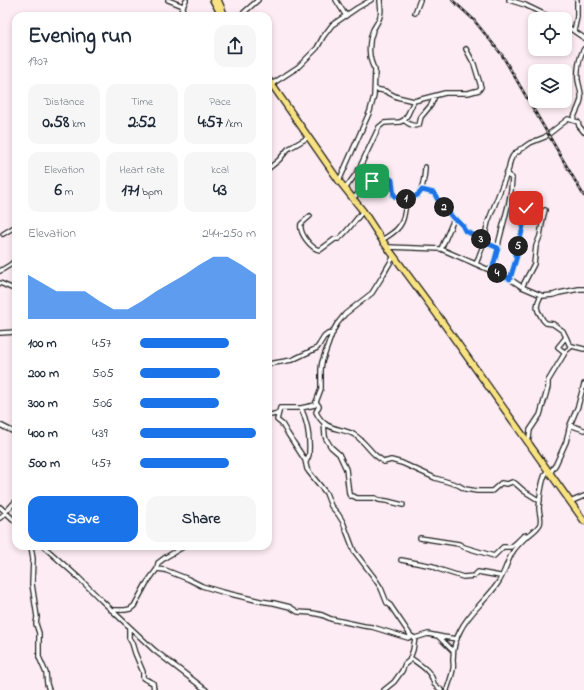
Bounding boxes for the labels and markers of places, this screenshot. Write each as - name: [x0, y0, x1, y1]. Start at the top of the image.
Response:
- pin: [355, 164, 389, 198]
- pin: 1: [396, 189, 416, 209]
- pin: [509, 191, 543, 225]
- pin: 2: [434, 197, 454, 217]
- pin: 3: [471, 229, 491, 249]
- pin: 5: [508, 236, 528, 256]
- pin: 4: [487, 263, 507, 283]

